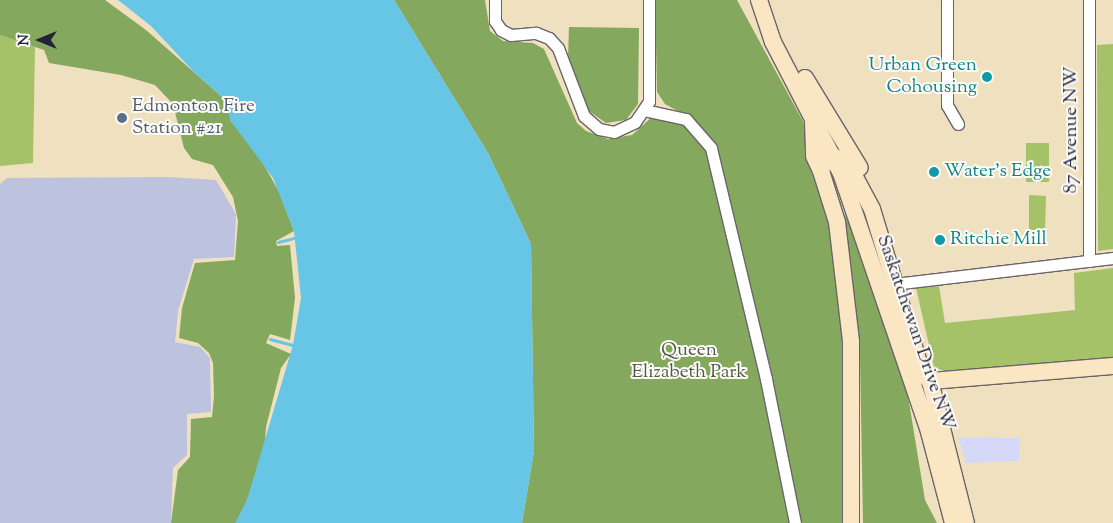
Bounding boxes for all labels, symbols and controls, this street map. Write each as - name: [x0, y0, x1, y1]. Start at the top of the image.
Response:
- north arrow: [15, 15, 65, 65]
- text: N: [15, 34, 35, 46]
- place label: Urban Green Cohousing: [869, 55, 977, 99]
- street label: 87 Avenue NW: [1061, 67, 1083, 193]
- marker: Urban Green Cohousing: [981, 71, 993, 83]
- place label: Edmonton Fire Station #21: [132, 96, 255, 140]
- marker: Edmonton Fire Station #21: [116, 112, 128, 124]
- place label: Water's Edge: [944, 161, 1051, 183]
- marker: Water's Edge: [928, 166, 940, 178]
- place label: Ritchie Mill: [950, 229, 1047, 251]
- street label: Saskatchewan Drive NW: [871, 232, 959, 434]
- marker: Ritchie Mill: [934, 234, 946, 246]
- park label: Queen Elizabeth Park: [631, 340, 747, 384]

